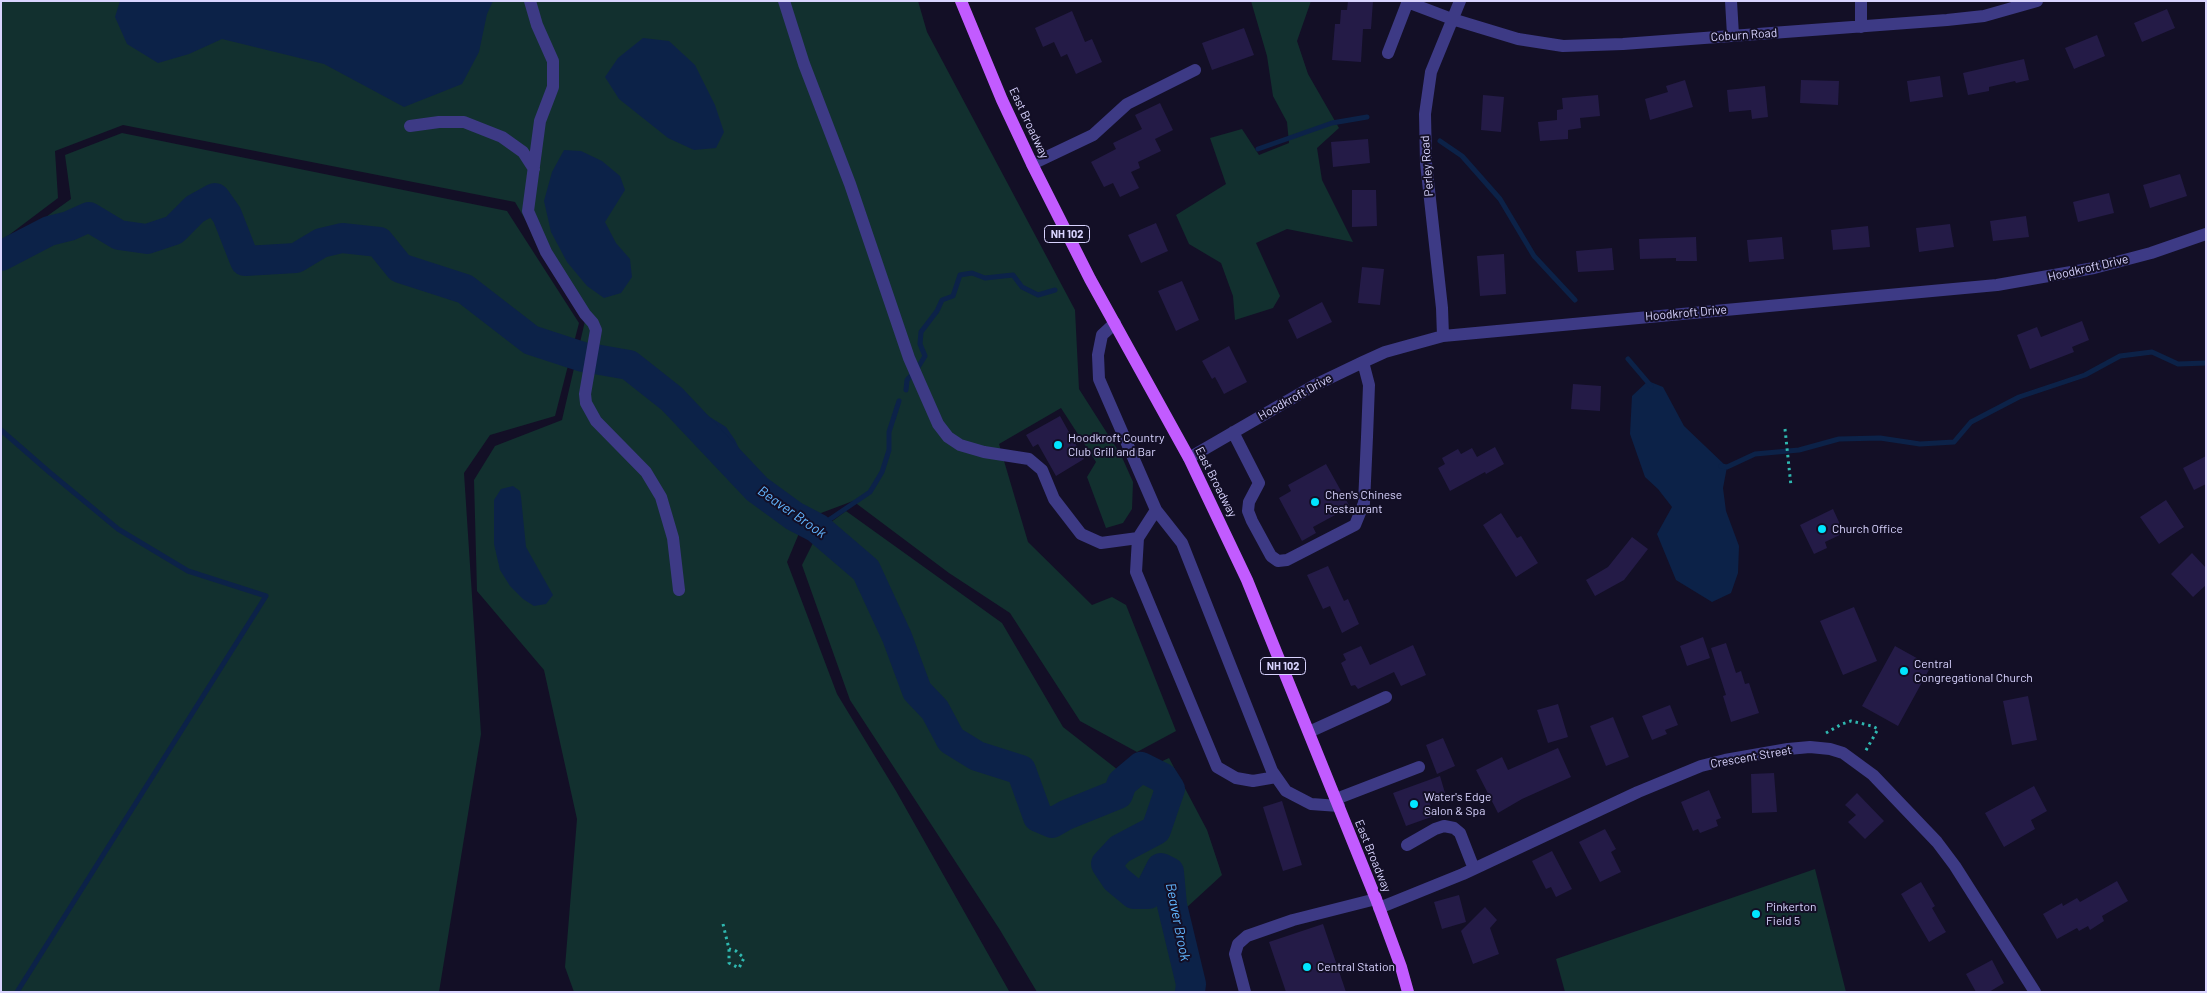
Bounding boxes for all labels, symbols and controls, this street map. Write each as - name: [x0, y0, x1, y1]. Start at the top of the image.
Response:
- street label: Coburn Road: [1710, 25, 1778, 45]
- street label: East Broadway: [1006, 85, 1052, 161]
- street label: Perley Road: [1418, 135, 1436, 197]
- road number: NH 102: [1044, 225, 1090, 242]
- street label: Hoodkroft Drive: [2046, 252, 2130, 284]
- street label: Hoodkroft Drive: [1645, 302, 1727, 324]
- street label: Hoodkroft Drive: [1256, 371, 1334, 423]
- place label: Hoodkroft Country Club Grill and Bar: [1068, 431, 1165, 459]
- marker: Hoodkroft Country Club Grill and Bar: [1052, 439, 1064, 451]
- street label: East Broadway: [1192, 444, 1240, 520]
- water label: Beaver Brook: [755, 482, 829, 542]
- place label: Chen's Chinese Restaurant: [1325, 488, 1402, 516]
- marker: Chen's Chinese Restaurant: [1309, 496, 1321, 508]
- place label: Church Office: [1832, 522, 1903, 536]
- marker: Church Office: [1816, 523, 1828, 535]
- place label: Central Congregational Church: [1914, 657, 2033, 685]
- road number: NH 102: [1260, 658, 1306, 674]
- marker: Central Congregational Church: [1898, 665, 1910, 677]
- street label: Crescent Street: [1709, 743, 1793, 771]
- place label: Water's Edge Salon & Spa: [1424, 790, 1491, 818]
- marker: Water's Edge Salon & Spa: [1408, 798, 1420, 810]
- street label: East Broadway: [1352, 818, 1394, 894]
- water label: Beaver Brook: [1162, 881, 1194, 963]
- place label: Pinkerton Field 5: [1766, 900, 1817, 928]
- marker: Pinkerton Field 5: [1750, 908, 1762, 920]
- place label: Central Station: [1317, 960, 1395, 974]
- marker: Central Station: [1301, 961, 1313, 973]

